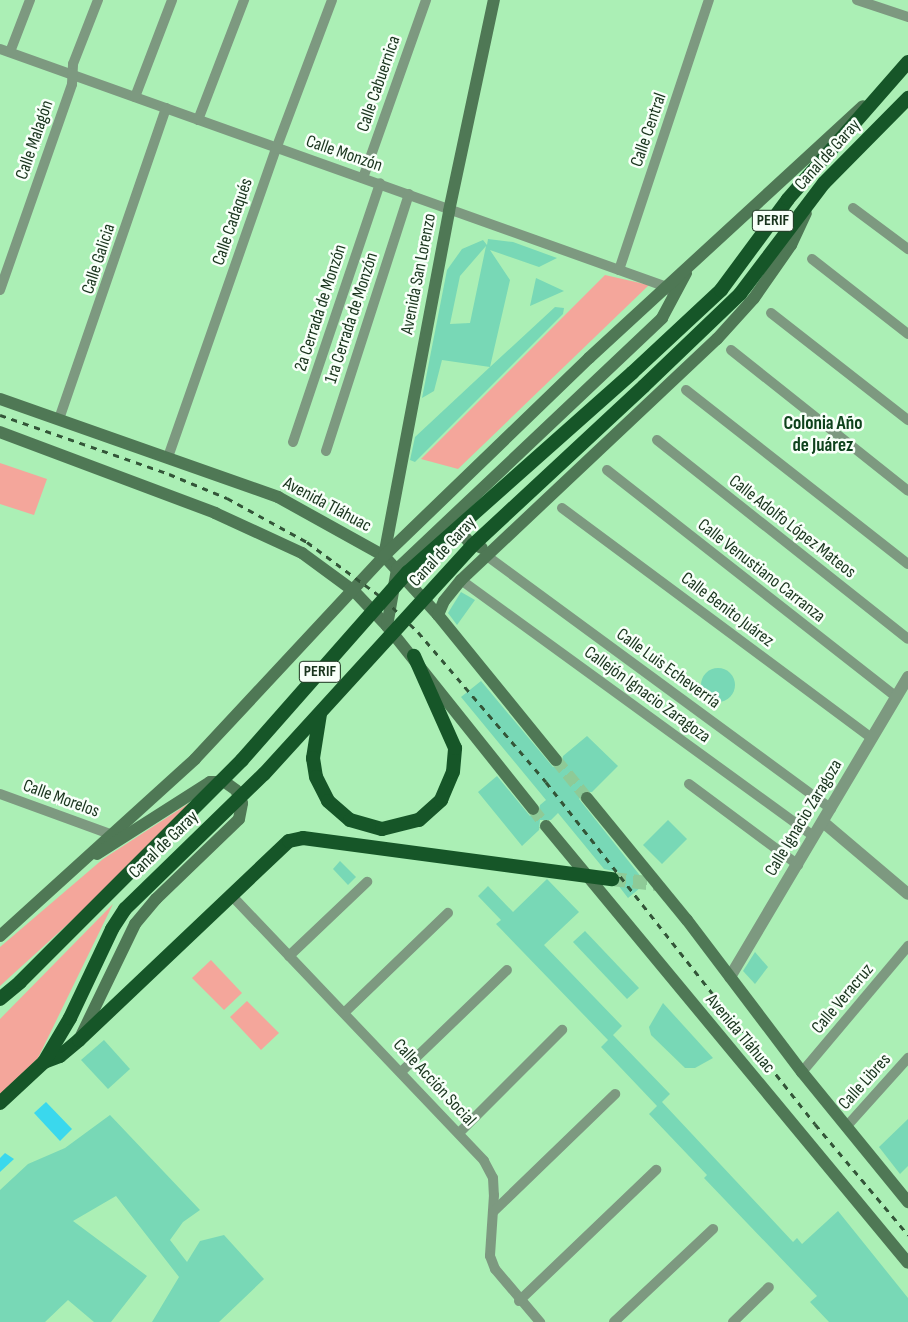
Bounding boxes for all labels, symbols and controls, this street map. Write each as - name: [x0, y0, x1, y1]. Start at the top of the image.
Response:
- street label: Calle Cabuernica: [353, 33, 405, 135]
- street label: Calle Central: [626, 90, 672, 170]
- street label: Calle Malagón: [11, 98, 59, 182]
- street label: Canal de Garay: [790, 115, 866, 195]
- street label: Calle Monzón: [303, 131, 385, 177]
- street label: Calle Cadaqués: [208, 176, 258, 268]
- road number: PERIF: [752, 208, 794, 235]
- street label: Avenida San Lorenzo: [397, 212, 441, 336]
- street label: Calle Galicia: [78, 221, 120, 297]
- street label: 2a Cerrada de Monzón: [290, 242, 352, 374]
- street label: 1ra Cerrada de Monzón: [321, 250, 383, 386]
- district label: Colonia Año de Juárez: [783, 413, 863, 457]
- street label: Calle Adolfo López Mateos: [724, 471, 860, 583]
- street label: Avenida Tláhuac: [279, 473, 375, 537]
- street label: Canal de Garay: [405, 512, 481, 592]
- street label: Calle Venustiano Carranza: [693, 515, 829, 627]
- street label: Calle Benito Juárez: [676, 568, 778, 652]
- street label: Calle Luis Echeverría: [612, 624, 724, 714]
- street label: Callejón Ignacio Zaragoza: [580, 642, 714, 748]
- road number: PERIF: [299, 659, 341, 686]
- street label: Calle Ignacio Zaragoza: [761, 756, 847, 880]
- street label: Calle Morelos: [20, 775, 102, 823]
- street label: Canal de Garay: [125, 807, 203, 883]
- street label: Calle Veracruz: [807, 960, 879, 1038]
- street label: Avenida Tláhuac: [701, 990, 779, 1078]
- street label: Calle Acción Social: [388, 1035, 480, 1131]
- street label: Calle Libres: [834, 1049, 896, 1115]

